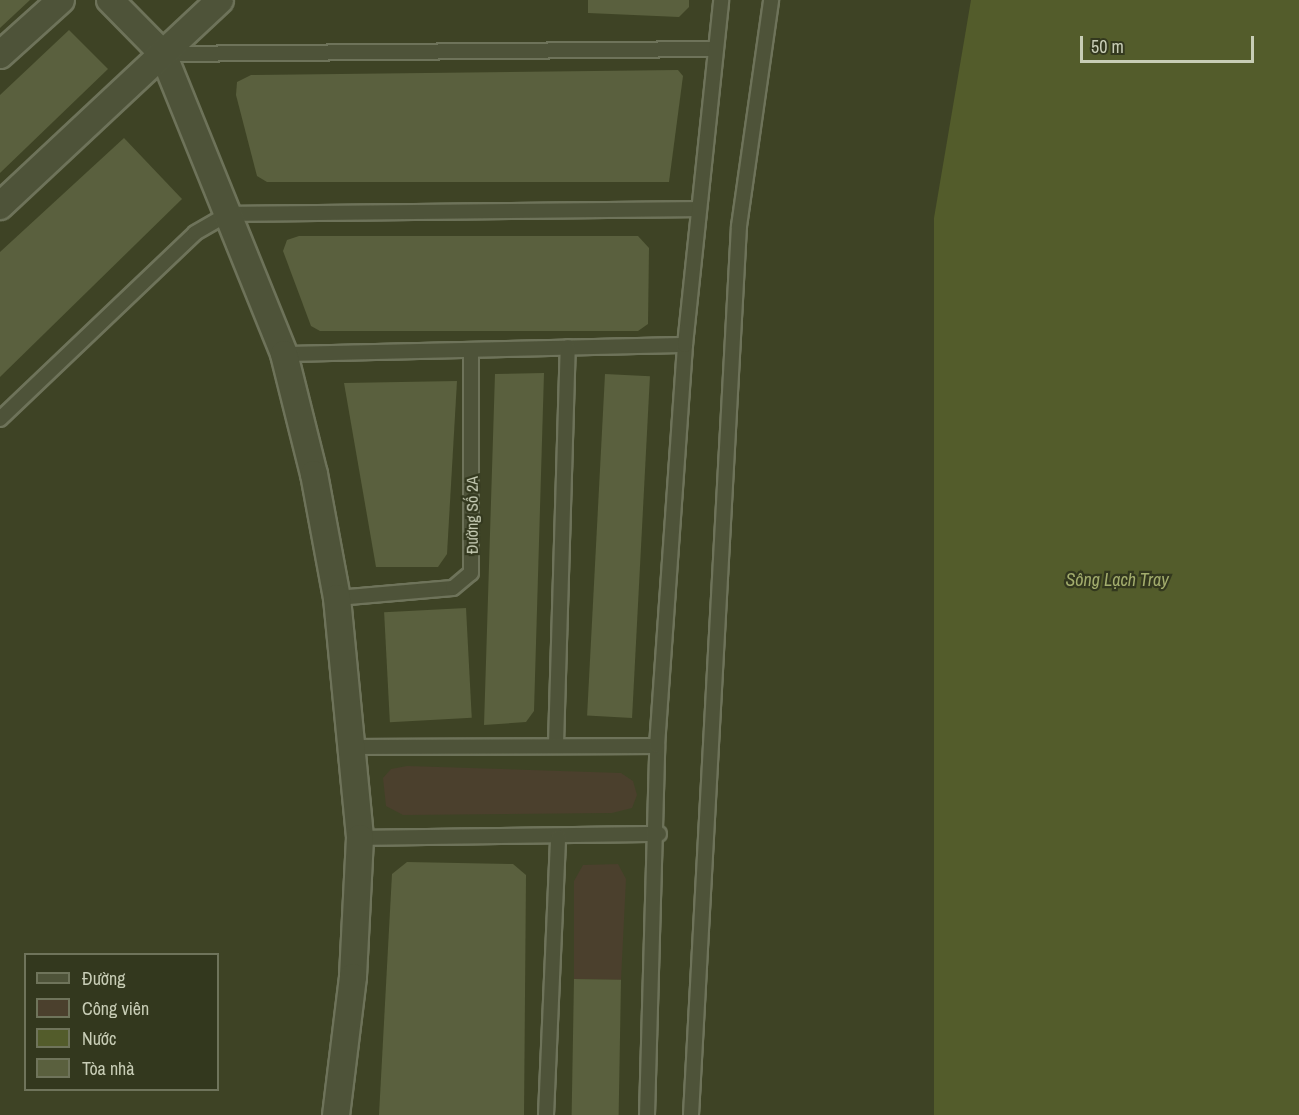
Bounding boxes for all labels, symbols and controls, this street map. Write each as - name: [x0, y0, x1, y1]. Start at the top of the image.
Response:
- scale bar: [1083, 24, 1257, 62]
- text: 50 m: [1091, 34, 1124, 59]
- street label: Đường Số 2A: [462, 476, 482, 554]
- water label: Sông Lạch Tray: [1065, 569, 1169, 591]
- legend: [24, 953, 219, 1091]
- text: Đường: [82, 966, 126, 991]
- text: Công viên: [82, 996, 149, 1021]
- text: Nước: [82, 1026, 116, 1051]
- text: Tòa nhà: [82, 1056, 135, 1081]

